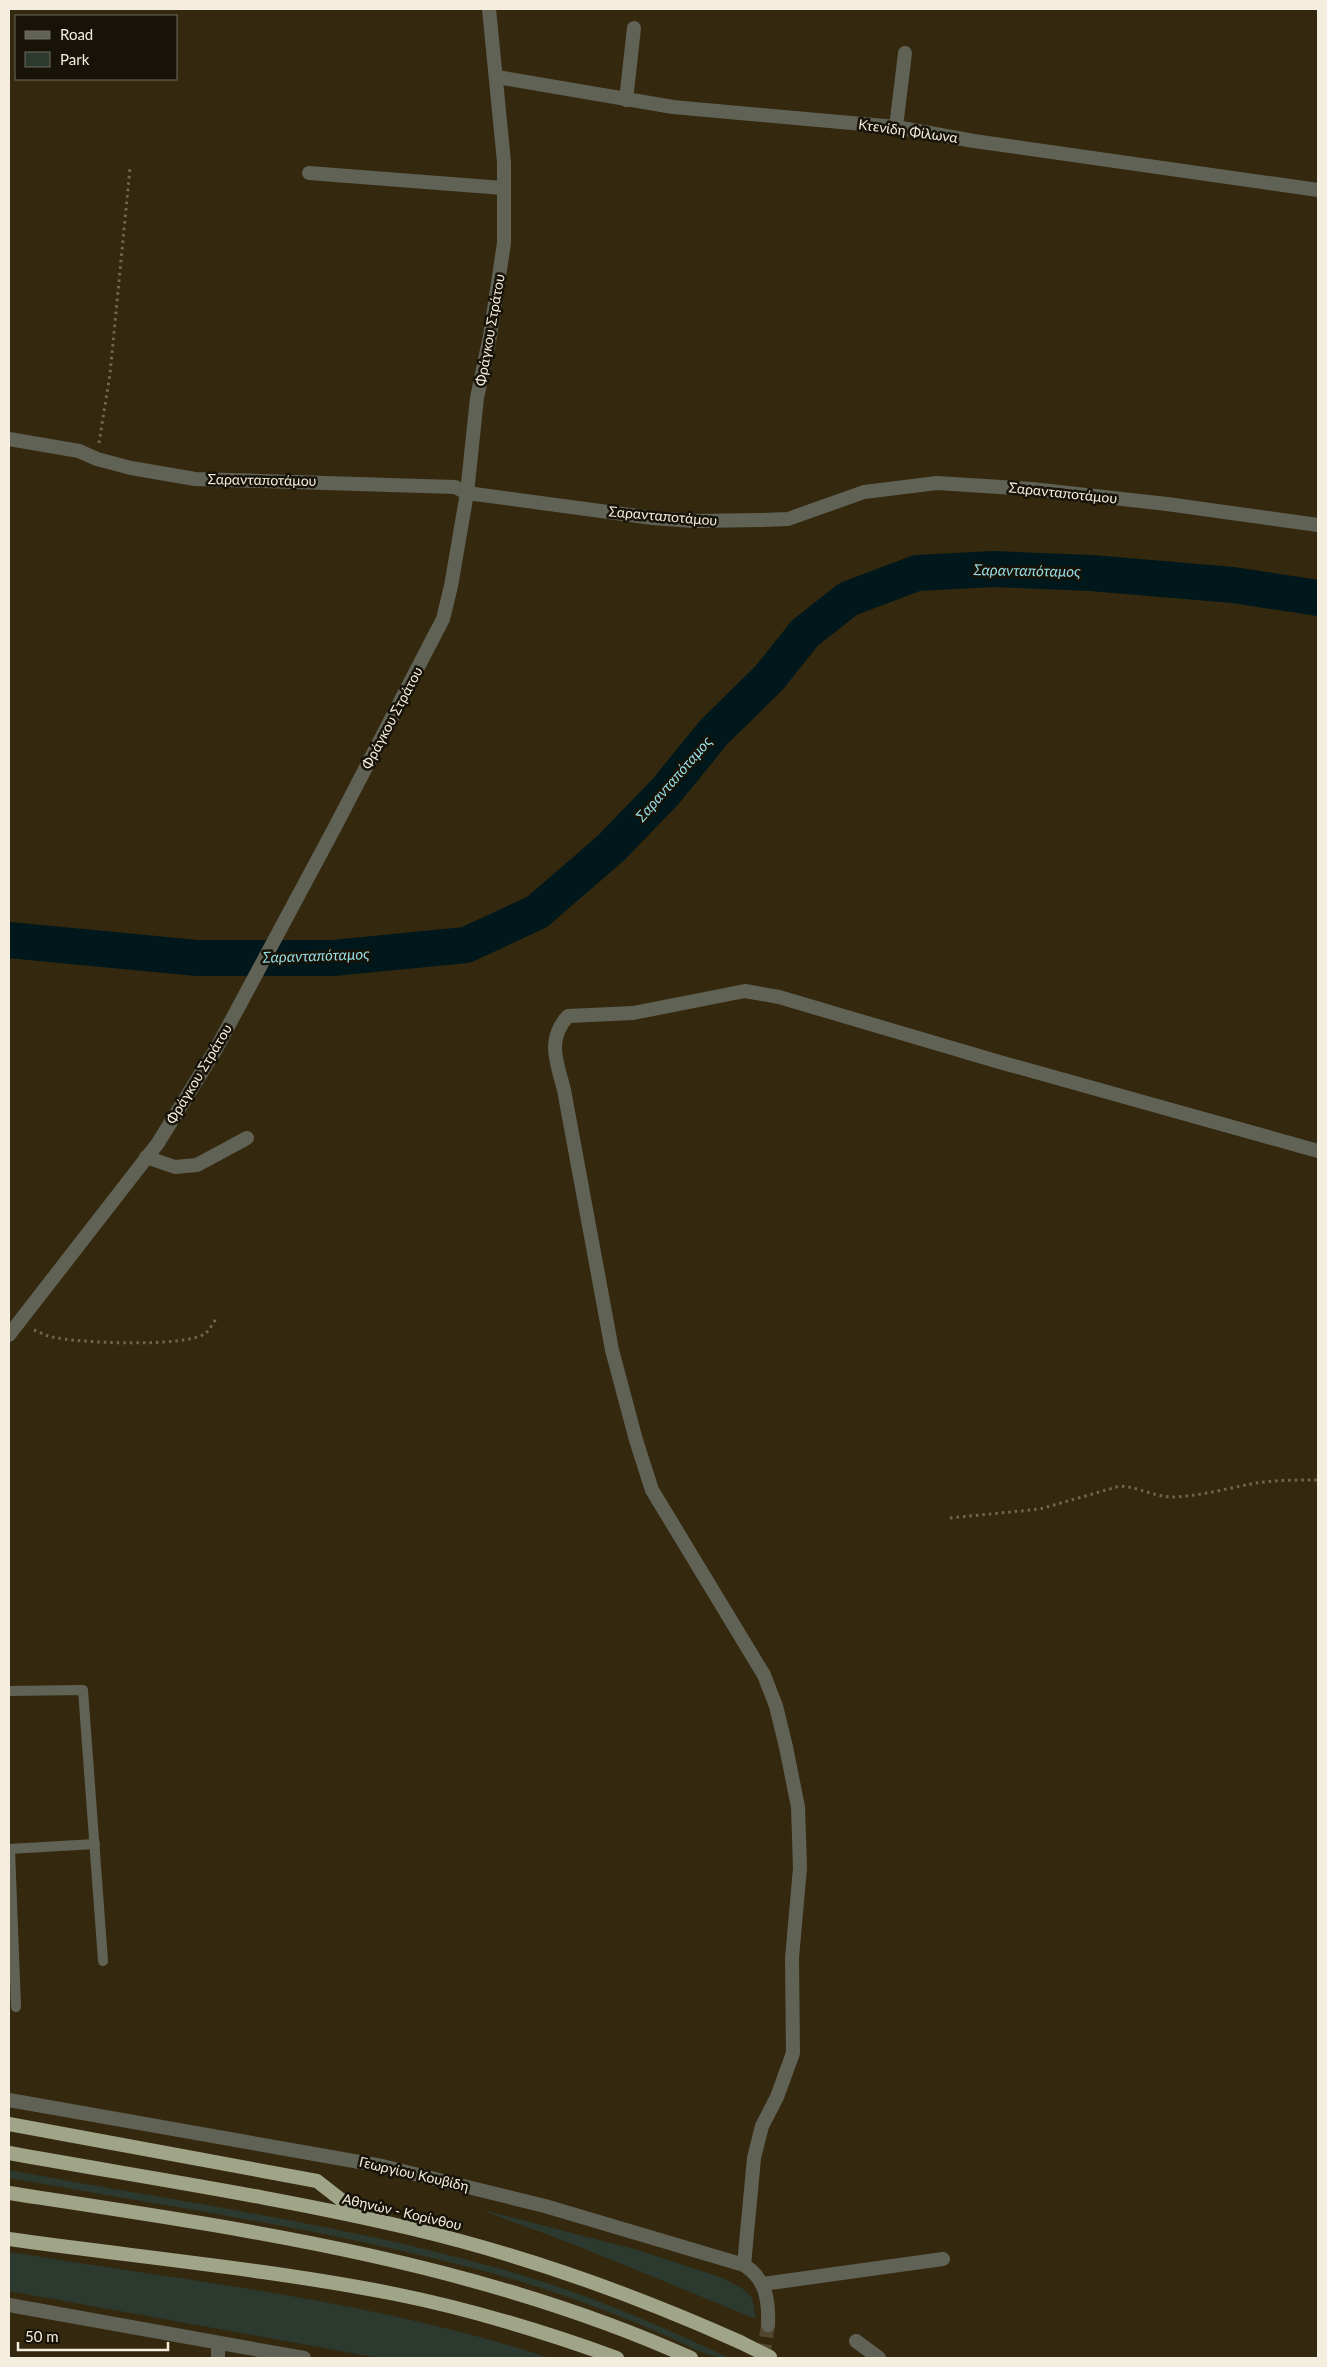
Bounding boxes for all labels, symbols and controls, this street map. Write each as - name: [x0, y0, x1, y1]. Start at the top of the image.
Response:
- legend: [15, 15, 178, 80]
- text: Road: [60, 25, 93, 43]
- text: Park: [60, 50, 90, 68]
- street label: Κτενίδη Φίλωνα: [857, 115, 960, 146]
- street label: Φράγκου Στράτου: [471, 273, 508, 387]
- street label: Σαρανταποτάμου: [207, 470, 317, 489]
- street label: Σαρανταποτάμου: [1008, 478, 1118, 507]
- street label: Σαρανταποτάμου: [608, 502, 718, 529]
- water label: Σαρανταπόταμος: [972, 560, 1081, 580]
- street label: Φράγκου Στράτου: [357, 664, 426, 772]
- water label: Σαρανταπόταμος: [631, 732, 716, 825]
- water label: Σαρανταπόταμος: [261, 944, 370, 966]
- street label: Φράγκου Στράτου: [162, 1021, 235, 1127]
- street label: Γεωργίου Κουβίδη: [358, 2153, 471, 2194]
- street label: Αθηνών - Κορίνθου: [341, 2189, 463, 2234]
- scale bar: [18, 2320, 168, 2352]
- text: 50 m: [25, 2327, 59, 2345]

